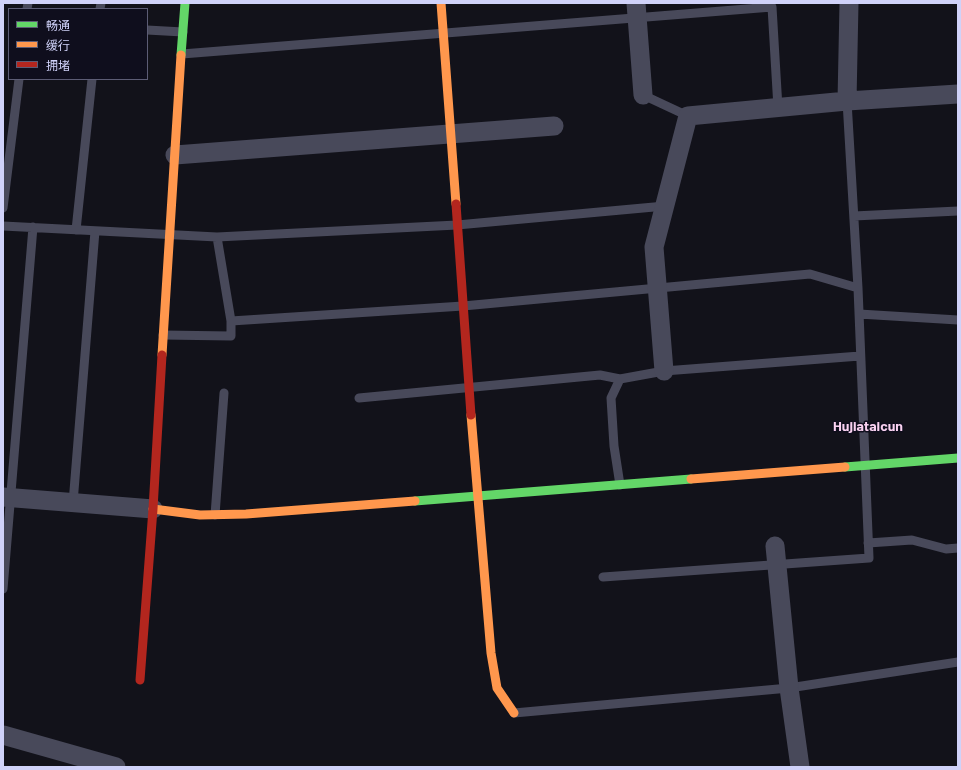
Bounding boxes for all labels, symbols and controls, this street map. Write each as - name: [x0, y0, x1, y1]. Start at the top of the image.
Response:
- legend: [8, 8, 148, 80]
- text: 畅通: [46, 18, 70, 32]
- text: 缓行: [46, 38, 70, 52]
- text: 拥堵: [46, 58, 70, 72]
- district label: Hujiataicun: [833, 418, 903, 434]

